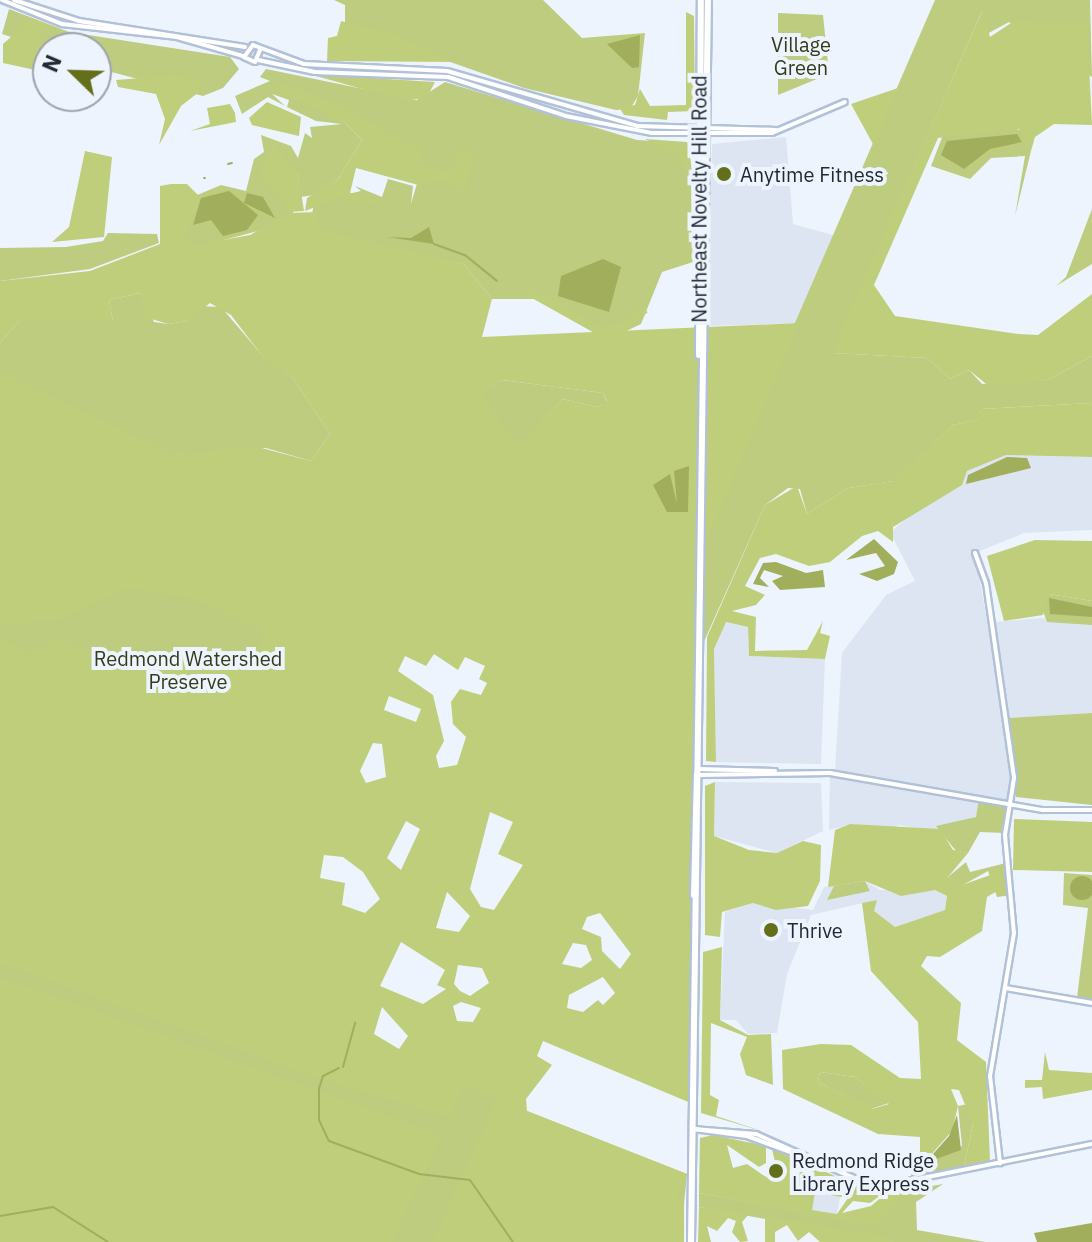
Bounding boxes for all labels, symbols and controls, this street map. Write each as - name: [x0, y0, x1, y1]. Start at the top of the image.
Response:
- north arrow: [32, 32, 112, 112]
- park label: Village Green: [771, 32, 831, 79]
- text: N: [35, 50, 68, 76]
- street label: Northeast Novelty Hill Road: [687, 75, 711, 323]
- place label: Anytime Fitness: [740, 162, 884, 186]
- marker: Anytime Fitness: [715, 165, 733, 183]
- park label: Redmond Watershed Preserve: [94, 646, 282, 693]
- place label: Thrive: [787, 918, 843, 942]
- marker: Thrive: [762, 921, 780, 939]
- place label: Redmond Ridge Library Express: [792, 1148, 934, 1195]
- marker: Redmond Ridge Library Express: [767, 1162, 785, 1180]

